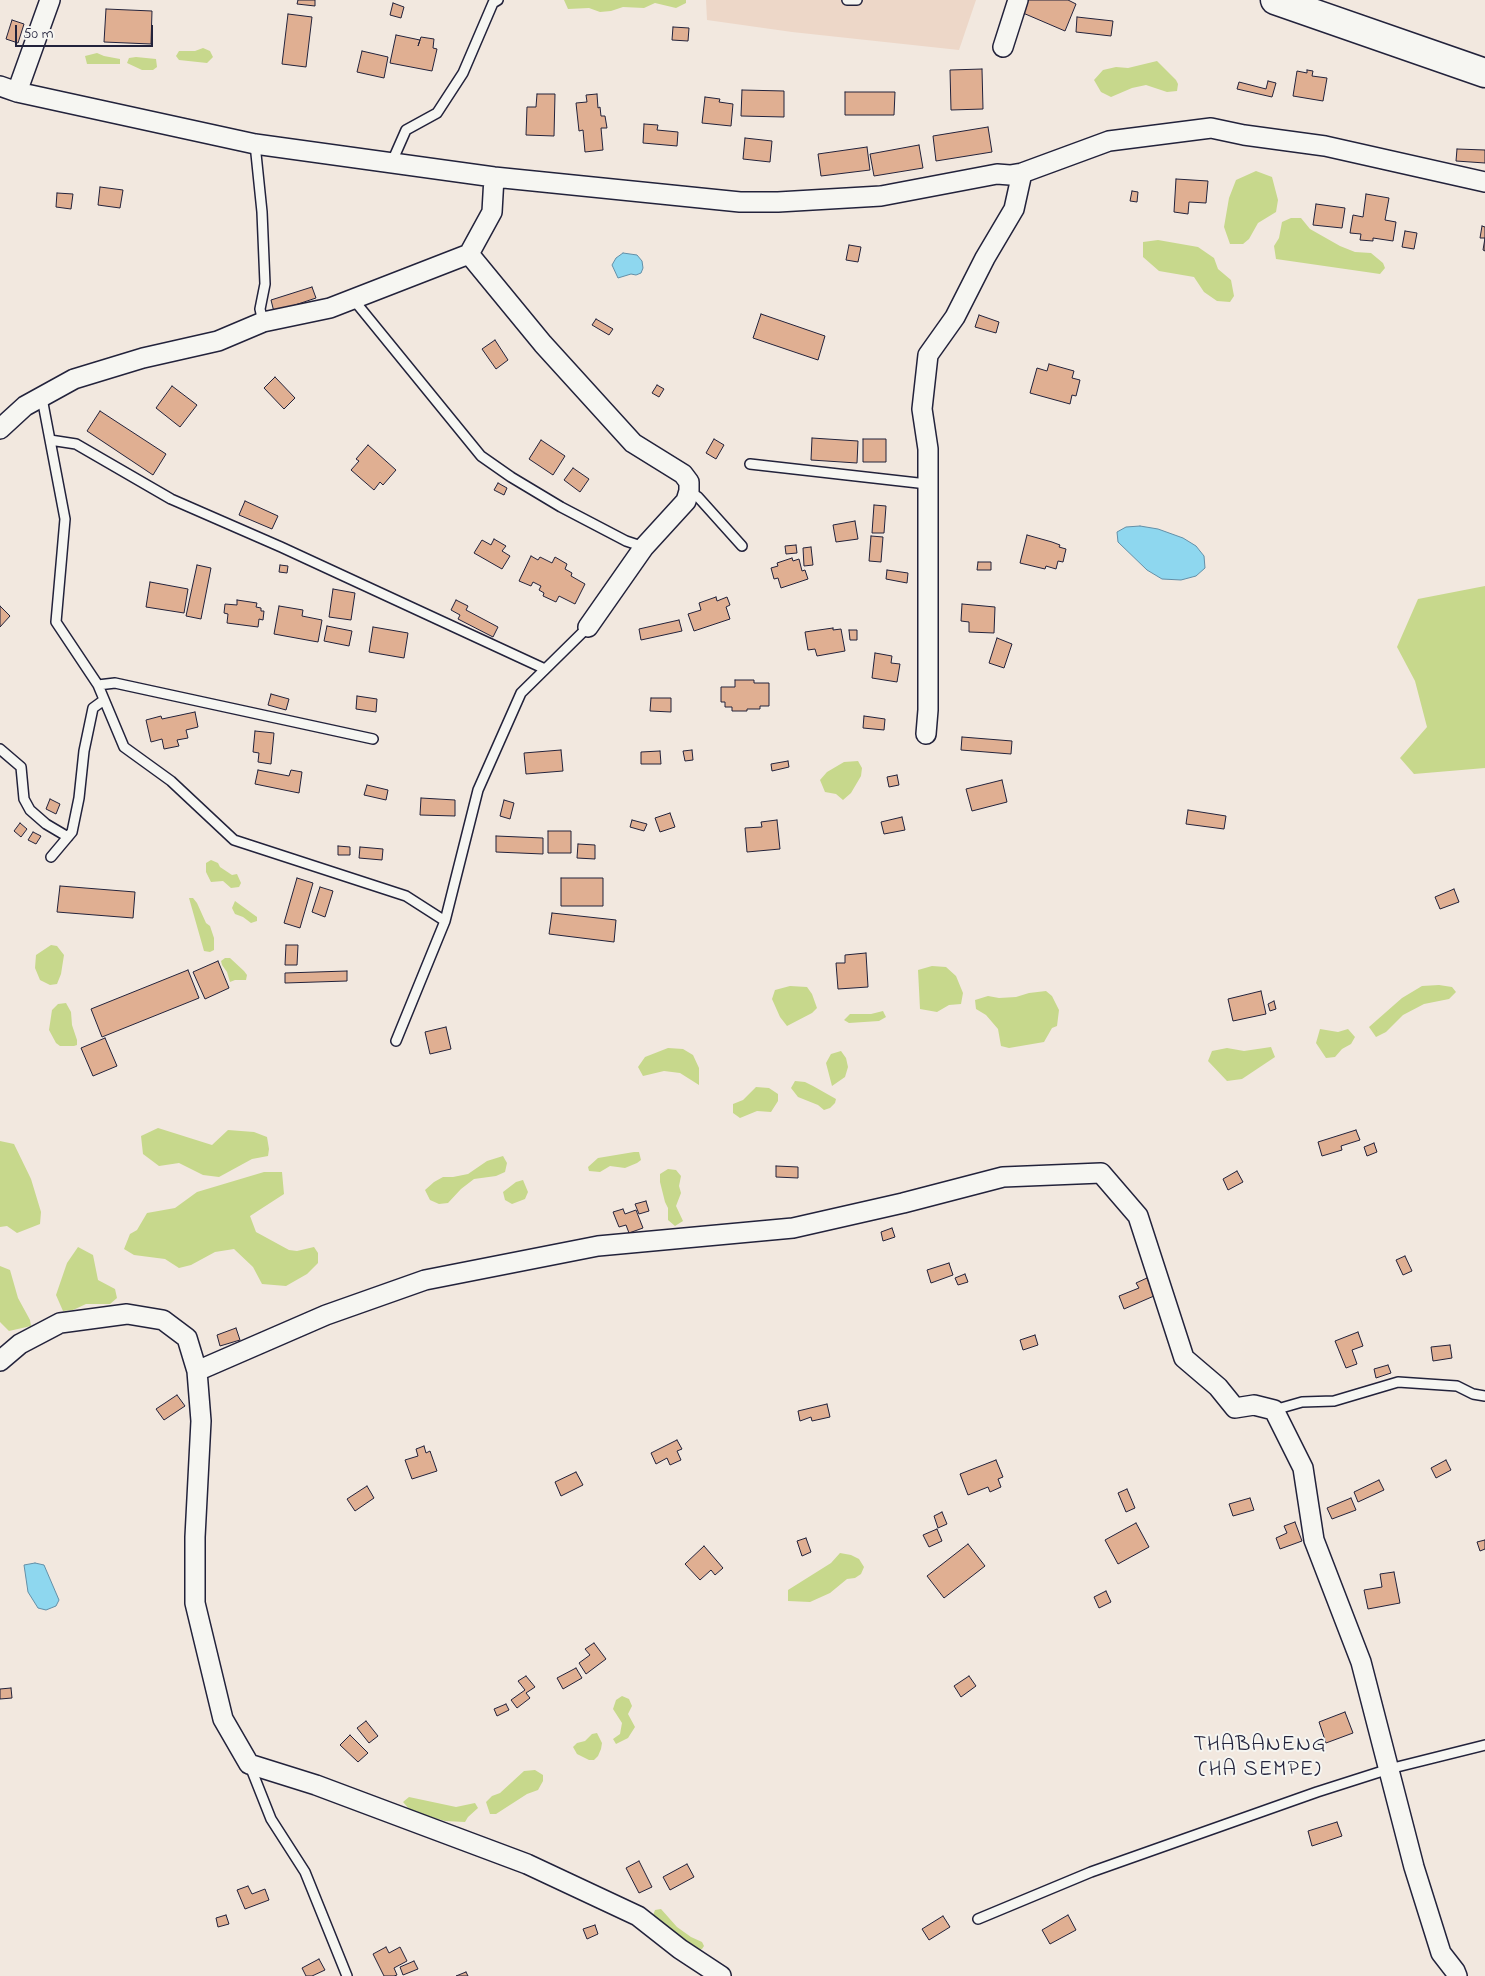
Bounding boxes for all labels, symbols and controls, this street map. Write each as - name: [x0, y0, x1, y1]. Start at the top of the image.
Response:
- scale bar: [18, 15, 155, 47]
- text: 50 m: [23, 23, 53, 45]
- district label: THABANENG (HA SEMPE): [1192, 1733, 1328, 1784]

